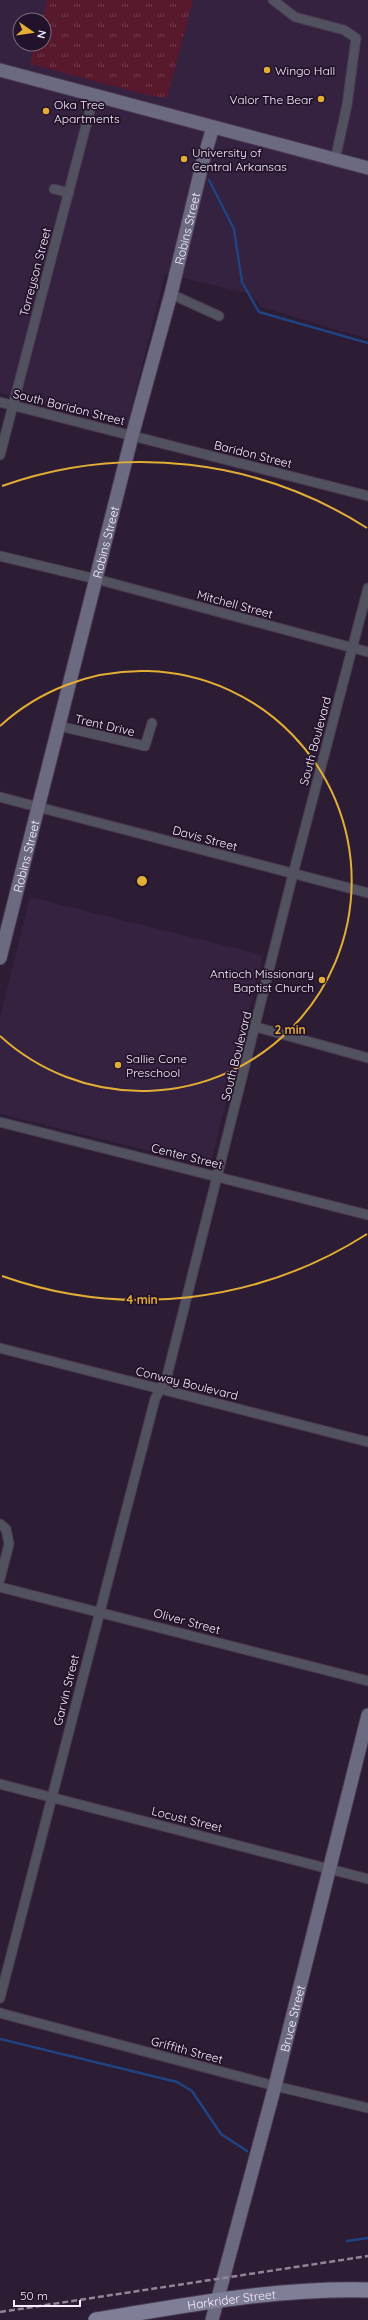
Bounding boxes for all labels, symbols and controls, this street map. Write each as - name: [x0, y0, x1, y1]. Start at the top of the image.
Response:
- north arrow: [12, 12, 52, 52]
- text: N: [34, 29, 49, 40]
- place label: Wingo Hall: [275, 63, 335, 78]
- marker: Wingo Hall: [262, 65, 272, 75]
- place label: Valor The Bear: [229, 92, 313, 107]
- marker: Valor The Bear: [316, 94, 326, 104]
- place label: Oka Tree Apartments: [54, 97, 120, 126]
- marker: Oka Tree Apartments: [41, 106, 51, 116]
- place label: University of Central Arkansas: [192, 145, 287, 174]
- marker: University of Central Arkansas: [179, 154, 189, 164]
- street label: Robins Street: [171, 191, 203, 266]
- street label: Torreyson Street: [16, 226, 54, 318]
- street label: South Baridon Street: [11, 386, 127, 428]
- street label: Baridon Street: [212, 437, 294, 471]
- street label: Robins Street: [89, 504, 121, 580]
- street label: Mitchell Street: [195, 587, 275, 621]
- street label: South Boulevard: [296, 695, 334, 787]
- street label: Trent Drive: [74, 711, 137, 739]
- street label: Robins Street: [9, 819, 42, 894]
- street label: Davis Street: [171, 822, 239, 854]
- centre of rings: [135, 874, 149, 888]
- place label: Antioch Missionary Baptist Church: [210, 966, 314, 995]
- marker: Antioch Missionary Baptist Church: [317, 975, 327, 985]
- street label: South Boulevard: [218, 1010, 254, 1102]
- text: 2 min: [274, 1022, 306, 1037]
- place label: Sallie Cone Preschool: [126, 1051, 187, 1080]
- marker: Sallie Cone Preschool: [113, 1060, 123, 1070]
- street label: Center Street: [150, 1140, 224, 1172]
- text: 4 min: [126, 1292, 158, 1307]
- street label: Conway Boulevard: [134, 1363, 240, 1403]
- street label: Oliver Street: [152, 1605, 222, 1637]
- street label: Garvin Street: [50, 1653, 82, 1727]
- street label: Locust Street: [150, 1803, 224, 1835]
- street label: Bruce Street: [276, 1983, 308, 2053]
- street label: Griffith Street: [149, 2033, 225, 2067]
- scale bar: [14, 2282, 80, 2308]
- street label: Harkrider Street: [186, 2286, 276, 2312]
- text: 50 m: [20, 2288, 48, 2303]

